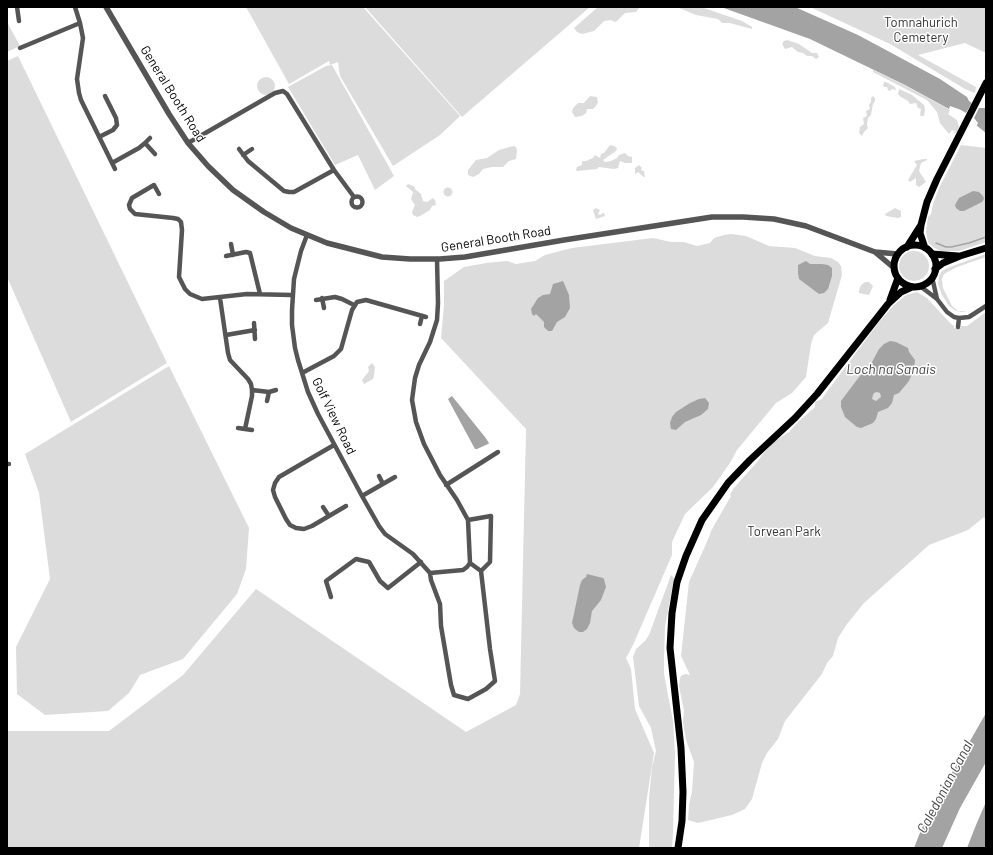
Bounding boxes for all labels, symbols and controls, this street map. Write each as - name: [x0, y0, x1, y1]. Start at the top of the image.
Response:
- park label: Tomnahurich Cemetery: [884, 15, 958, 46]
- street label: General Booth Road: [137, 43, 209, 145]
- street label: General Booth Road: [440, 223, 552, 255]
- water label: Loch na Sanais: [846, 361, 936, 377]
- street label: Golf View Road: [309, 375, 359, 457]
- park label: Torvean Park: [747, 524, 821, 540]
- water label: Caledonian Canal: [914, 738, 976, 836]

